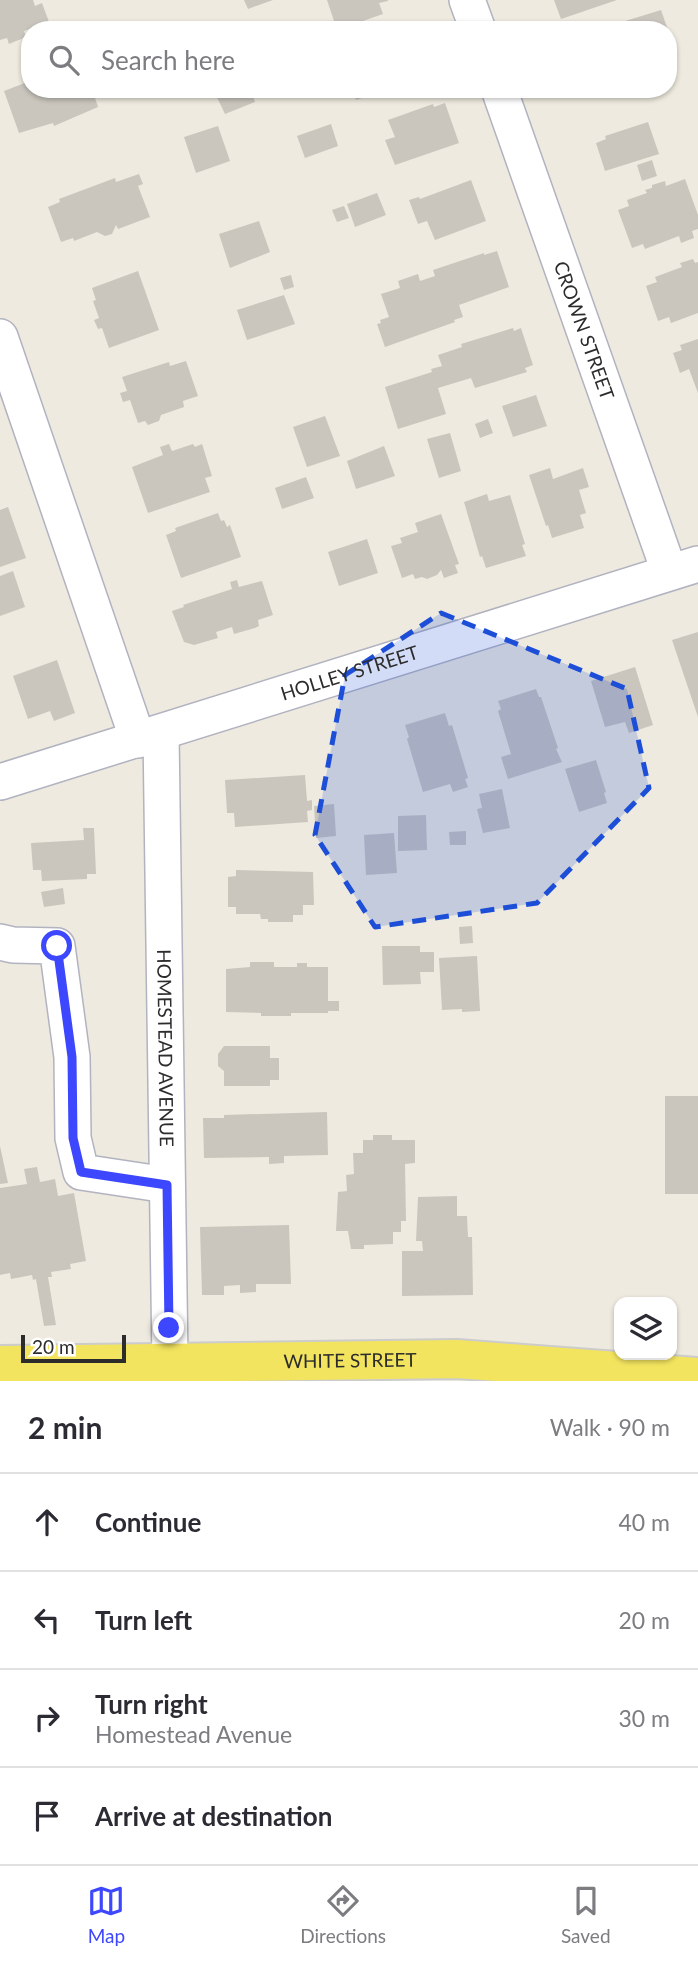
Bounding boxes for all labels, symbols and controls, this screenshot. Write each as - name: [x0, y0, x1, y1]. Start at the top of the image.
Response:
- search box: [21, 21, 677, 98]
- icon: search: [45, 41, 83, 79]
- text: Search here: [101, 44, 235, 76]
- street label: CROWN STREET: [550, 258, 620, 403]
- street label: HOLLEY STREET: [278, 640, 421, 705]
- route start: [41, 930, 72, 961]
- street label: HOMESTEAD AVENUE: [153, 949, 179, 1147]
- map controls: [614, 1297, 677, 1360]
- button: layers: [614, 1297, 677, 1360]
- route end: [153, 1312, 184, 1343]
- scale bar: [21, 1332, 126, 1364]
- text: 20 m: [32, 1335, 75, 1358]
- street label: WHITE STREET: [283, 1348, 417, 1372]
- text: 2 min: [28, 1409, 102, 1445]
- text: Walk · 90 m: [550, 1413, 670, 1441]
- icon: ahead: [28, 1503, 66, 1541]
- text: Continue: [95, 1506, 201, 1538]
- text: 40 m: [619, 1508, 670, 1536]
- icon: left: [28, 1601, 66, 1639]
- text: Turn left: [95, 1604, 192, 1636]
- text: 20 m: [619, 1606, 670, 1634]
- text: Turn right: [95, 1688, 208, 1720]
- icon: right: [28, 1699, 66, 1737]
- text: 30 m: [619, 1704, 670, 1732]
- text: Homestead Avenue: [95, 1720, 292, 1748]
- icon: arrive: [28, 1797, 66, 1835]
- text: Arrive at destination: [95, 1800, 332, 1832]
- tab: Map: [87, 1882, 125, 1947]
- tab: Directions: [300, 1882, 386, 1947]
- tab: Saved: [561, 1882, 611, 1947]

